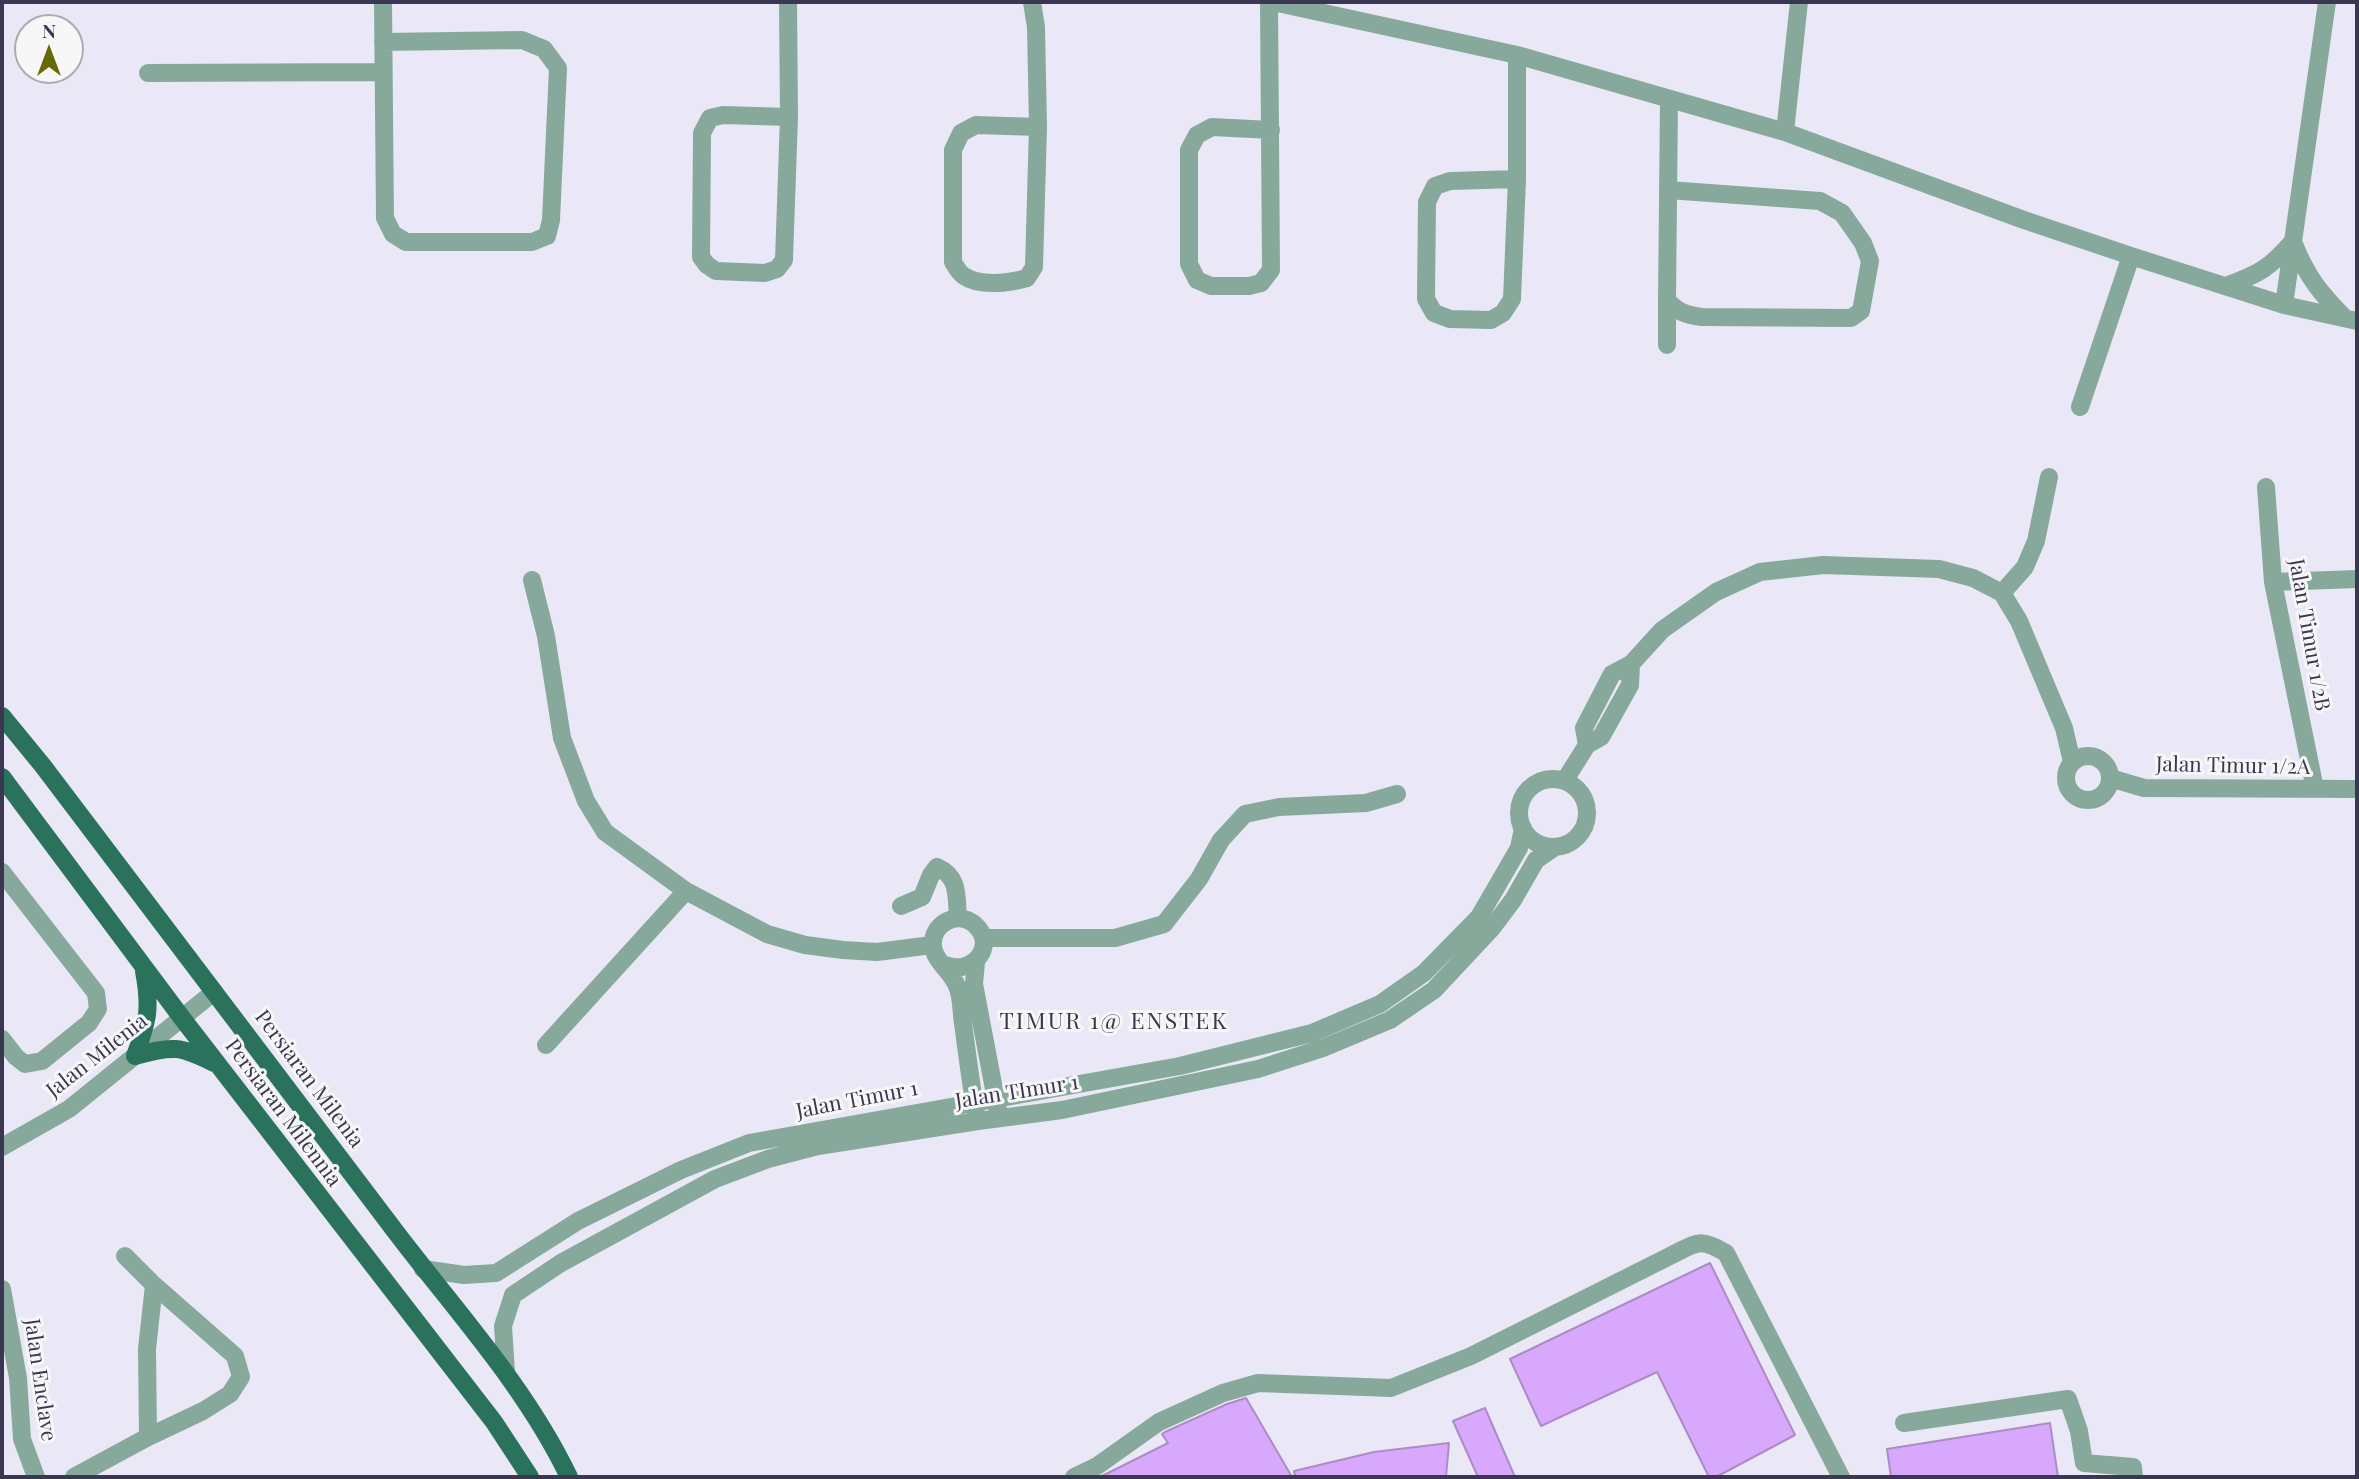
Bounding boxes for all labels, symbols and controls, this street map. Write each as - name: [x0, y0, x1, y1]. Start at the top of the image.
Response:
- north arrow: [14, 14, 84, 84]
- text: N: [42, 17, 56, 43]
- street label: Jalan Timur 1/2B: [2283, 557, 2335, 713]
- street label: Jalan Timur 1/2A: [2156, 752, 2310, 780]
- street label: Persiaran Milenia: [249, 1005, 369, 1153]
- district label: TIMUR 1@ ENSTEK: [1001, 1008, 1227, 1036]
- street label: Jalan Milenia: [42, 1009, 152, 1103]
- street label: Persiaran Milennia: [219, 1034, 347, 1192]
- street label: Jalan TImur 1: [954, 1070, 1080, 1114]
- street label: Jalan Timur 1: [794, 1076, 920, 1124]
- street label: Jalan Enclave: [19, 1317, 61, 1443]

